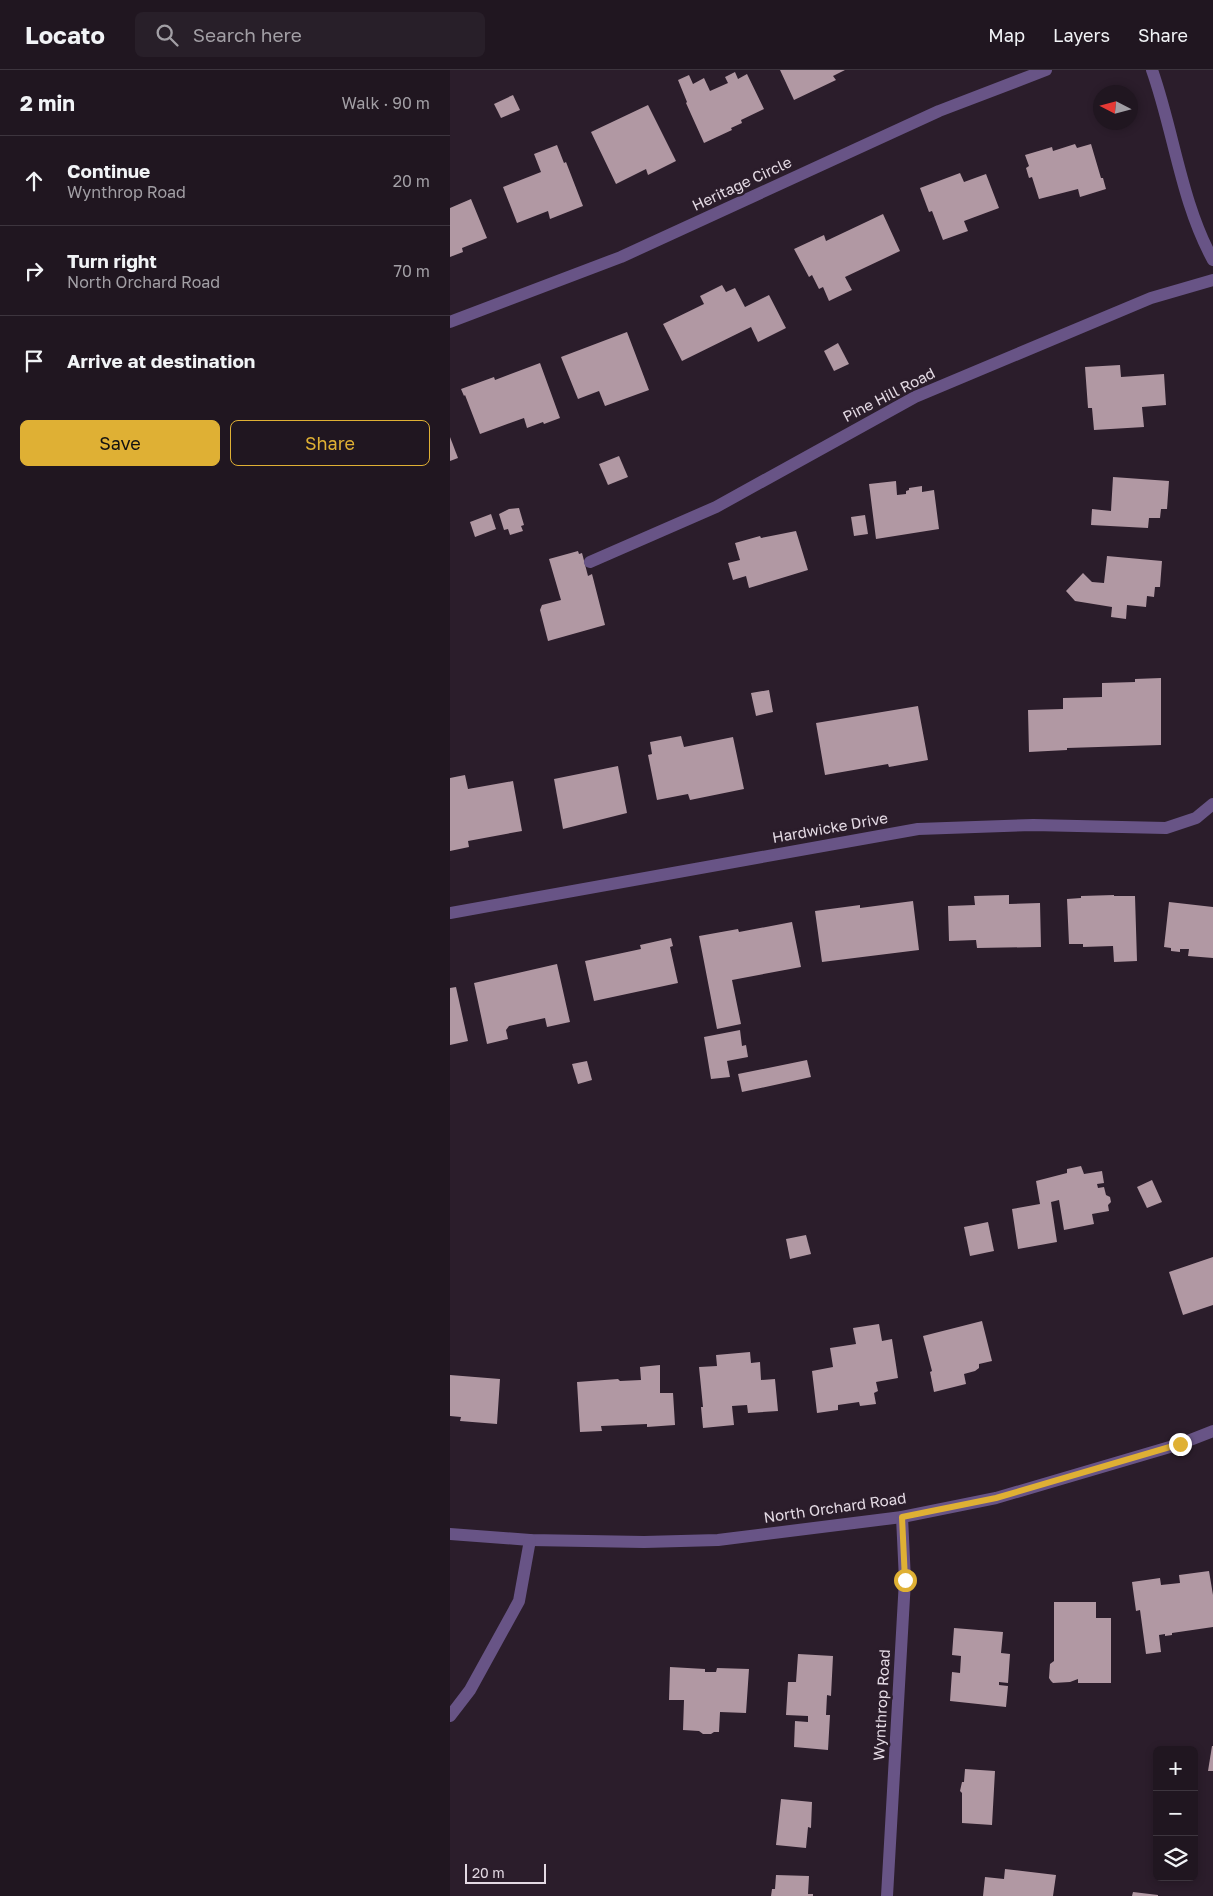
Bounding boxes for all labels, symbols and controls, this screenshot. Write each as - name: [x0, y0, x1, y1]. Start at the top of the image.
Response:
- search box: [135, 12, 485, 57]
- text: Locato: [25, 20, 105, 49]
- icon: search: [153, 21, 181, 49]
- text: Search here: [193, 23, 302, 46]
- text: Map: [988, 24, 1025, 46]
- text: Layers: [1053, 24, 1110, 46]
- text: Share: [1138, 24, 1188, 46]
- north arrow: [1093, 85, 1138, 130]
- text: 2 min: [20, 90, 75, 116]
- text: Walk · 90 m: [342, 93, 430, 113]
- street label: Heritage Circle: [689, 152, 794, 214]
- text: Continue: [67, 159, 150, 182]
- icon: ahead: [20, 167, 48, 195]
- text: 20 m: [393, 171, 430, 191]
- text: Wynthrop Road: [67, 182, 186, 202]
- text: Turn right: [67, 249, 157, 272]
- icon: right: [20, 257, 48, 285]
- text: 70 m: [393, 261, 430, 281]
- text: North Orchard Road: [67, 272, 220, 292]
- icon: arrive: [20, 347, 48, 375]
- text: Arrive at destination: [67, 349, 255, 372]
- street label: Pine Hill Road: [839, 363, 938, 425]
- button: Save: [20, 420, 220, 466]
- button: Share: [230, 420, 430, 466]
- street label: Hardwicke Drive: [771, 808, 889, 846]
- route end: [1169, 1433, 1192, 1456]
- street label: North Orchard Road: [762, 1488, 907, 1526]
- route start: [894, 1569, 917, 1592]
- street label: Wynthrop Road: [869, 1649, 893, 1761]
- map controls: [1153, 1746, 1198, 1881]
- button: +: [1153, 1746, 1198, 1791]
- button: −: [1153, 1791, 1198, 1836]
- button: layers: [1153, 1836, 1198, 1881]
- scale bar: [465, 1861, 546, 1884]
- text: 20 m: [472, 1864, 505, 1881]

